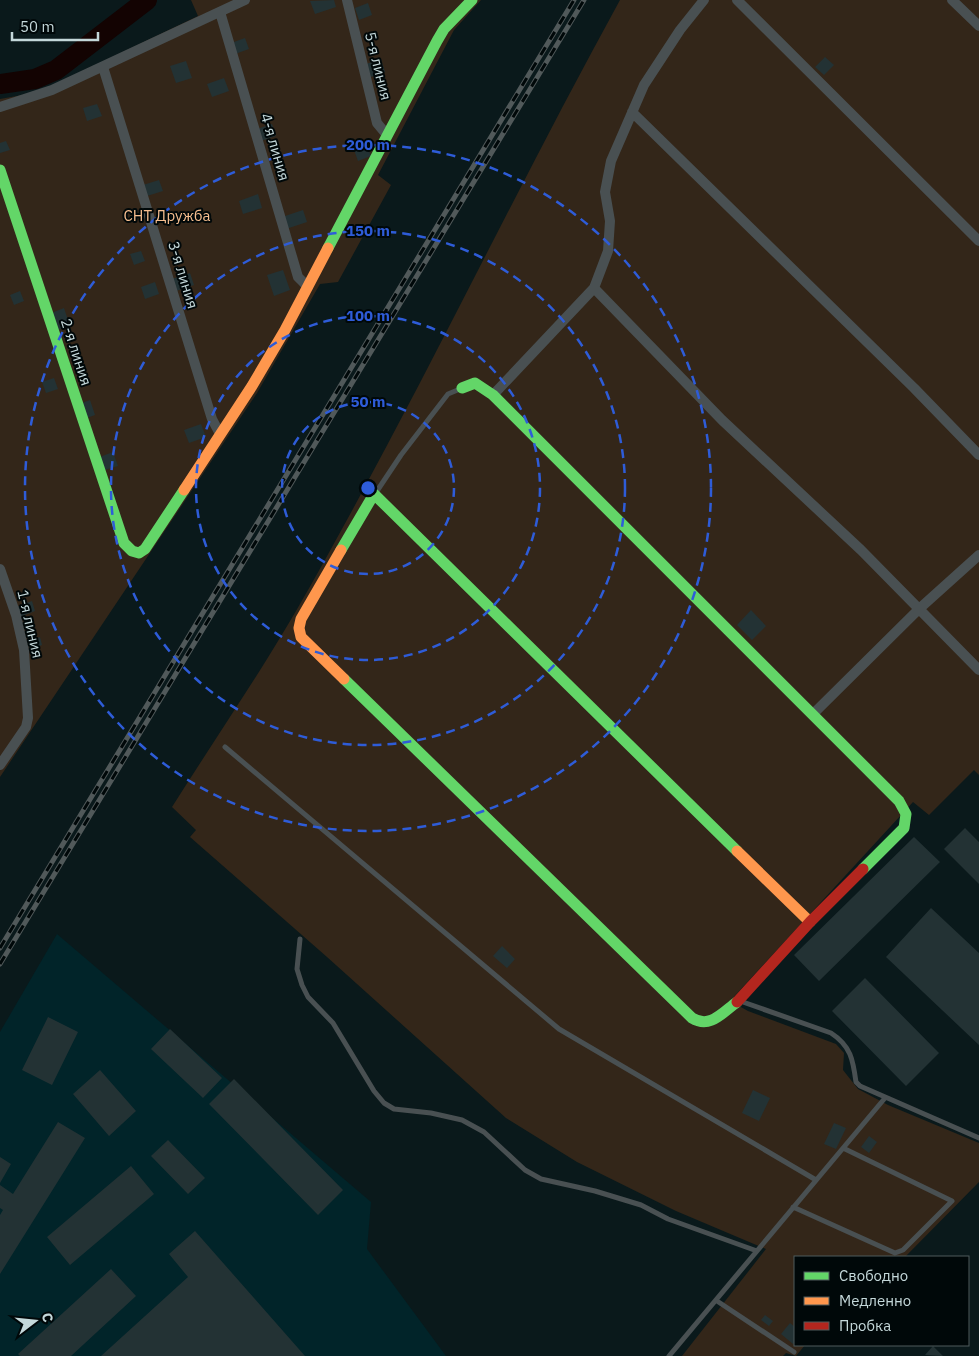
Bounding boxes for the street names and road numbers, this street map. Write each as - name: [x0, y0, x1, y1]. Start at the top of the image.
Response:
- street label: 5-я линия: [361, 30, 396, 102]
- street label: 4-я линия: [257, 111, 294, 183]
- street label: 3-я линия: [164, 239, 203, 311]
- street label: 2-я линия: [57, 316, 96, 388]
- street label: 1-я линия: [13, 588, 48, 660]

